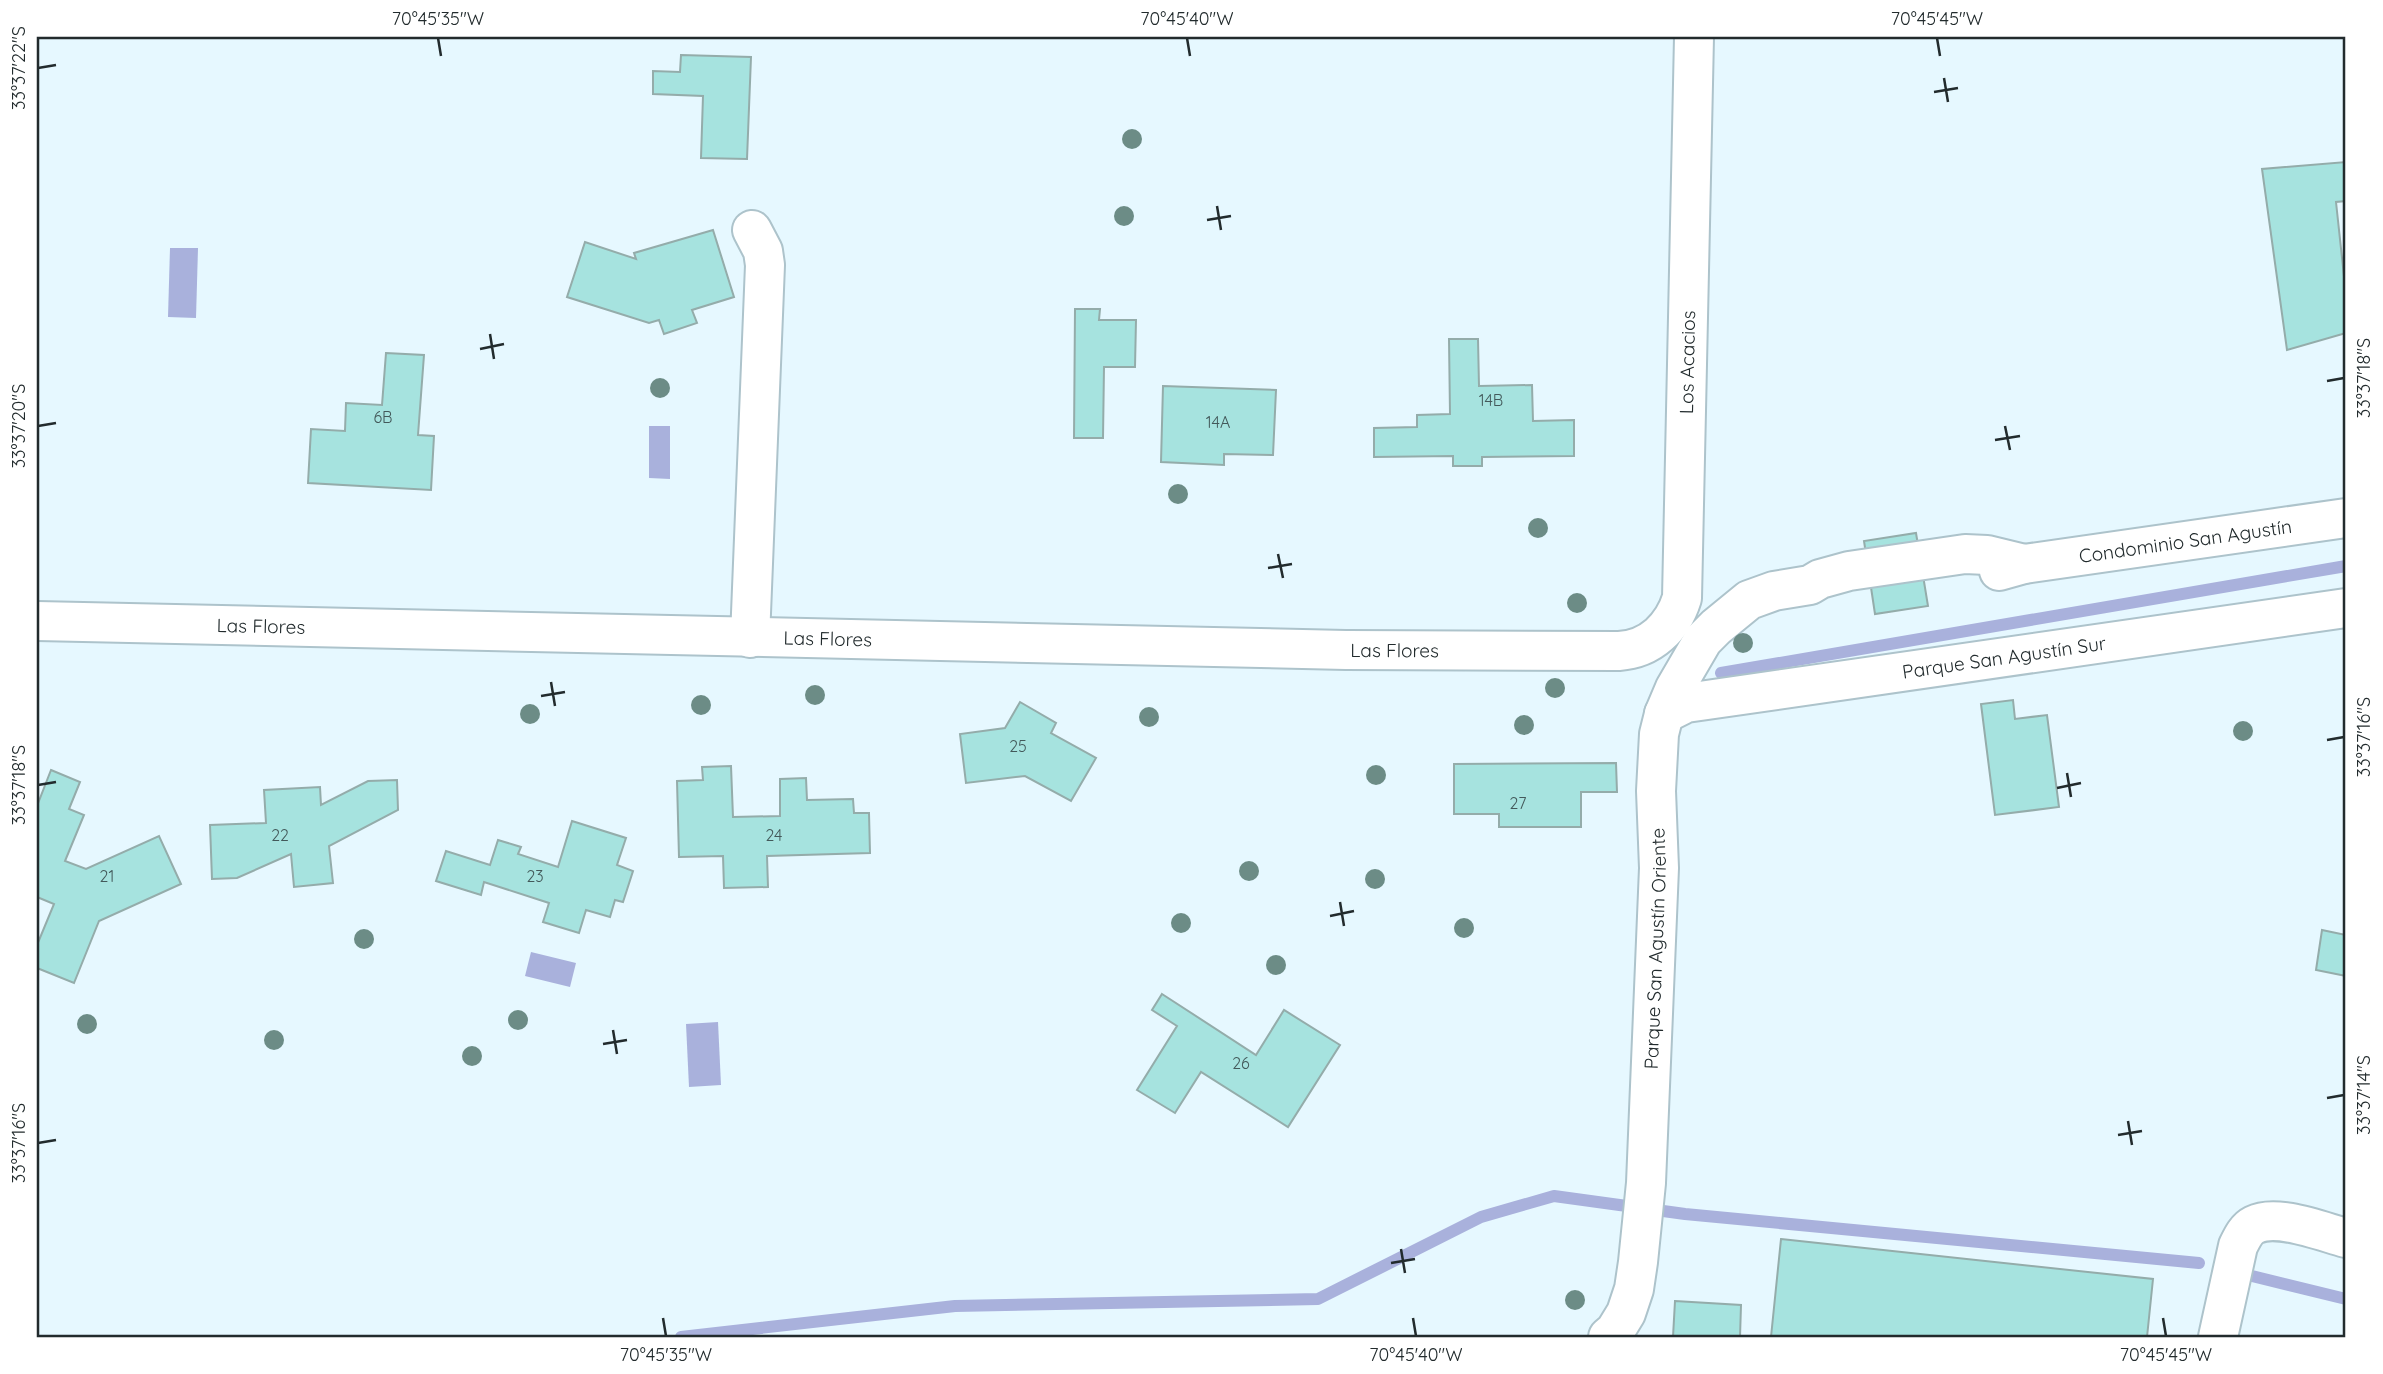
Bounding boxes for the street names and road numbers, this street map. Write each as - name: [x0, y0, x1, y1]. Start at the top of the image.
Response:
- street label: Los Acacios: [1674, 310, 1700, 414]
- street label: Condominio San Agustín: [2077, 514, 2293, 568]
- street label: Las Flores: [216, 613, 306, 639]
- street label: Las Flores: [783, 626, 873, 652]
- street label: Parque San Agustín Sur: [1901, 631, 2108, 684]
- street label: Las Flores: [1350, 638, 1439, 662]
- street label: Parque San Agustín Oriente: [1639, 827, 1671, 1070]

